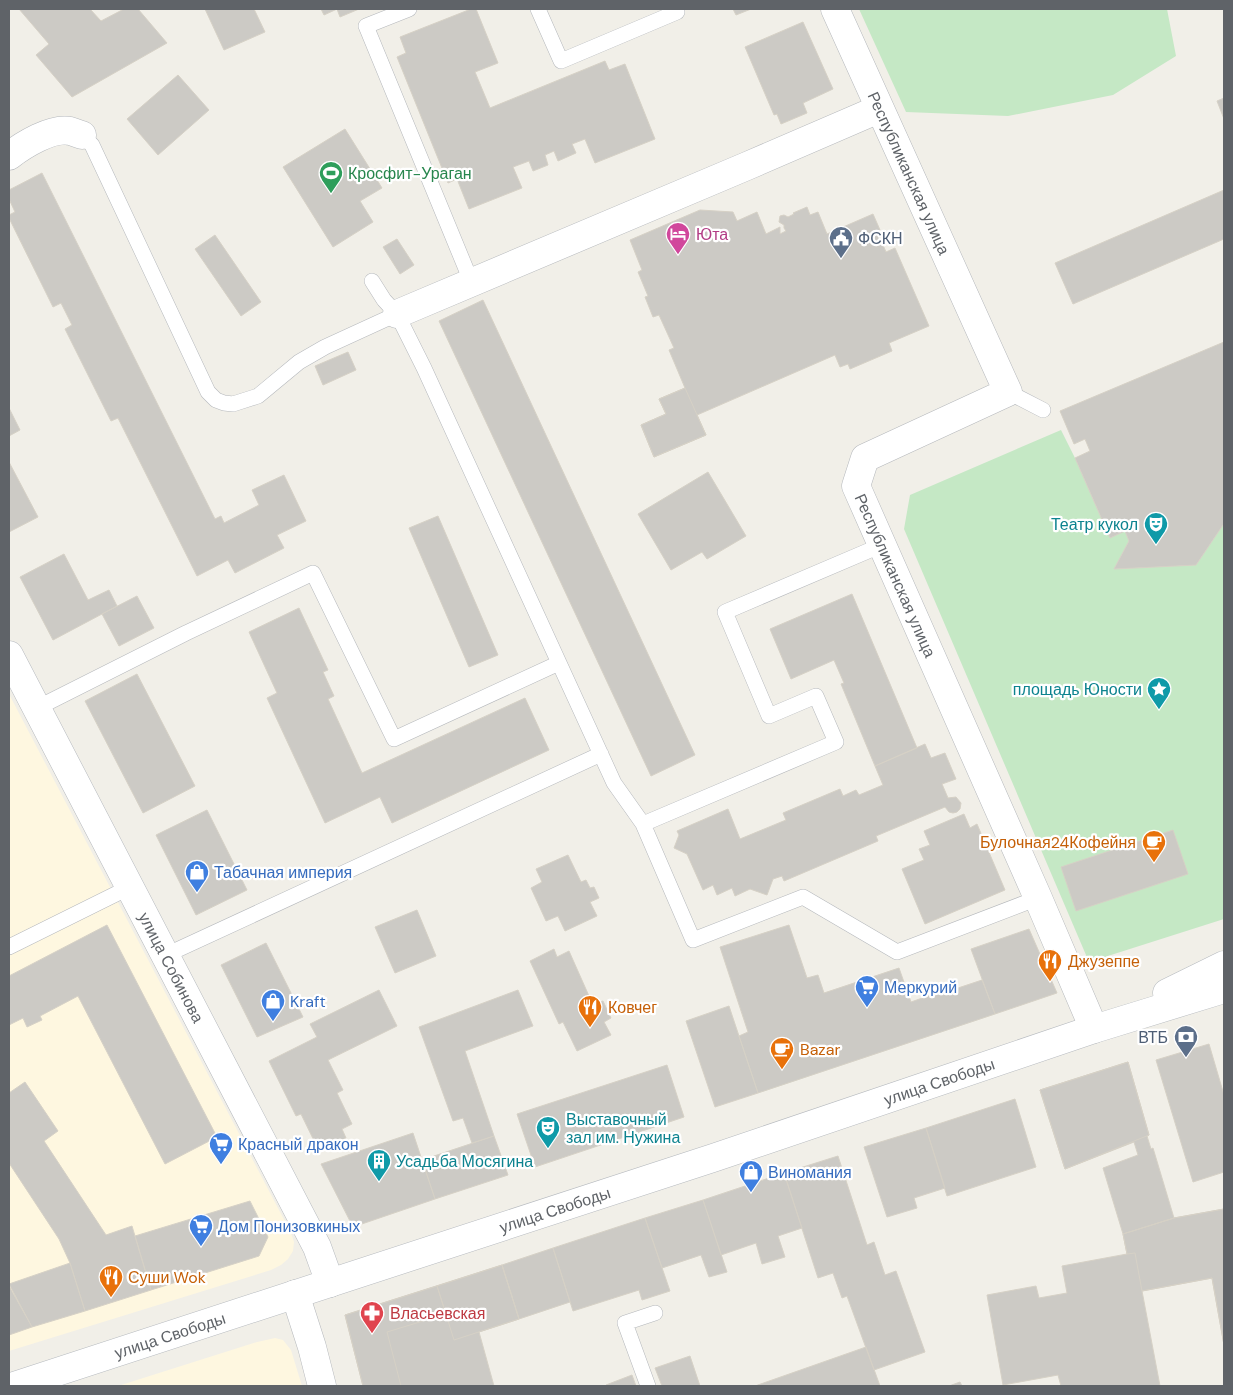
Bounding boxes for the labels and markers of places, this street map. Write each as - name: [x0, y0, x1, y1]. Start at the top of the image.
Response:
- sports icon: Кросфит-Ураган: [318, 160, 344, 194]
- place label: Кросфит-Ураган: [348, 163, 472, 184]
- hotel icon: Юта: [665, 221, 691, 255]
- place label: Юта: [696, 224, 728, 245]
- public building icon: ФСКН: [828, 225, 854, 259]
- place label: ФСКН: [858, 228, 903, 249]
- theatre icon: Театр кукол: [1143, 511, 1169, 545]
- place label: Театр кукол: [1051, 514, 1138, 535]
- place icon: площадь Юности: [1146, 676, 1172, 710]
- place label: площадь Юности: [1013, 679, 1142, 700]
- cafe icon: Булочная24Кофейня: [1141, 829, 1167, 863]
- place label: Булочная24Кофейня: [980, 832, 1136, 853]
- shop icon: Табачная империя: [184, 859, 210, 893]
- place label: Табачная империя: [214, 862, 352, 883]
- restaurant icon: Джузеппе: [1037, 948, 1063, 982]
- place label: Джузеппе: [1068, 951, 1140, 972]
- supermarket icon: Меркурий: [854, 974, 880, 1008]
- place label: Меркурий: [884, 977, 957, 998]
- shop icon: Kraft: [260, 988, 286, 1022]
- place label: Kraft: [290, 991, 326, 1012]
- restaurant icon: Ковчег: [577, 994, 603, 1028]
- place label: Ковчег: [608, 997, 657, 1018]
- bank icon: ВТБ: [1173, 1024, 1199, 1058]
- place label: ВТБ: [1138, 1027, 1168, 1048]
- cafe icon: Bazar: [769, 1036, 795, 1070]
- place label: Bazar: [800, 1039, 840, 1060]
- place label: Выставочный зал им. Нужина: [566, 1109, 680, 1148]
- theatre icon: Выставочный зал им. Нужина: [535, 1115, 561, 1149]
- supermarket icon: Красный дракон: [208, 1131, 234, 1165]
- place label: Красный дракон: [238, 1134, 359, 1155]
- building icon: Усадьба Мосягина: [366, 1148, 392, 1182]
- place label: Усадьба Мосягина: [396, 1151, 533, 1172]
- shop icon: Виномания: [738, 1159, 764, 1193]
- place label: Виномания: [768, 1162, 852, 1183]
- supermarket icon: Дом Понизовкиных: [188, 1213, 214, 1247]
- place label: Дом Понизовкиных: [218, 1216, 360, 1237]
- restaurant icon: Суши Wok: [98, 1264, 124, 1298]
- place label: Суши Wok: [128, 1267, 206, 1288]
- pharmacy icon: Власьевская: [359, 1300, 385, 1334]
- place label: Власьевская: [390, 1303, 485, 1324]

